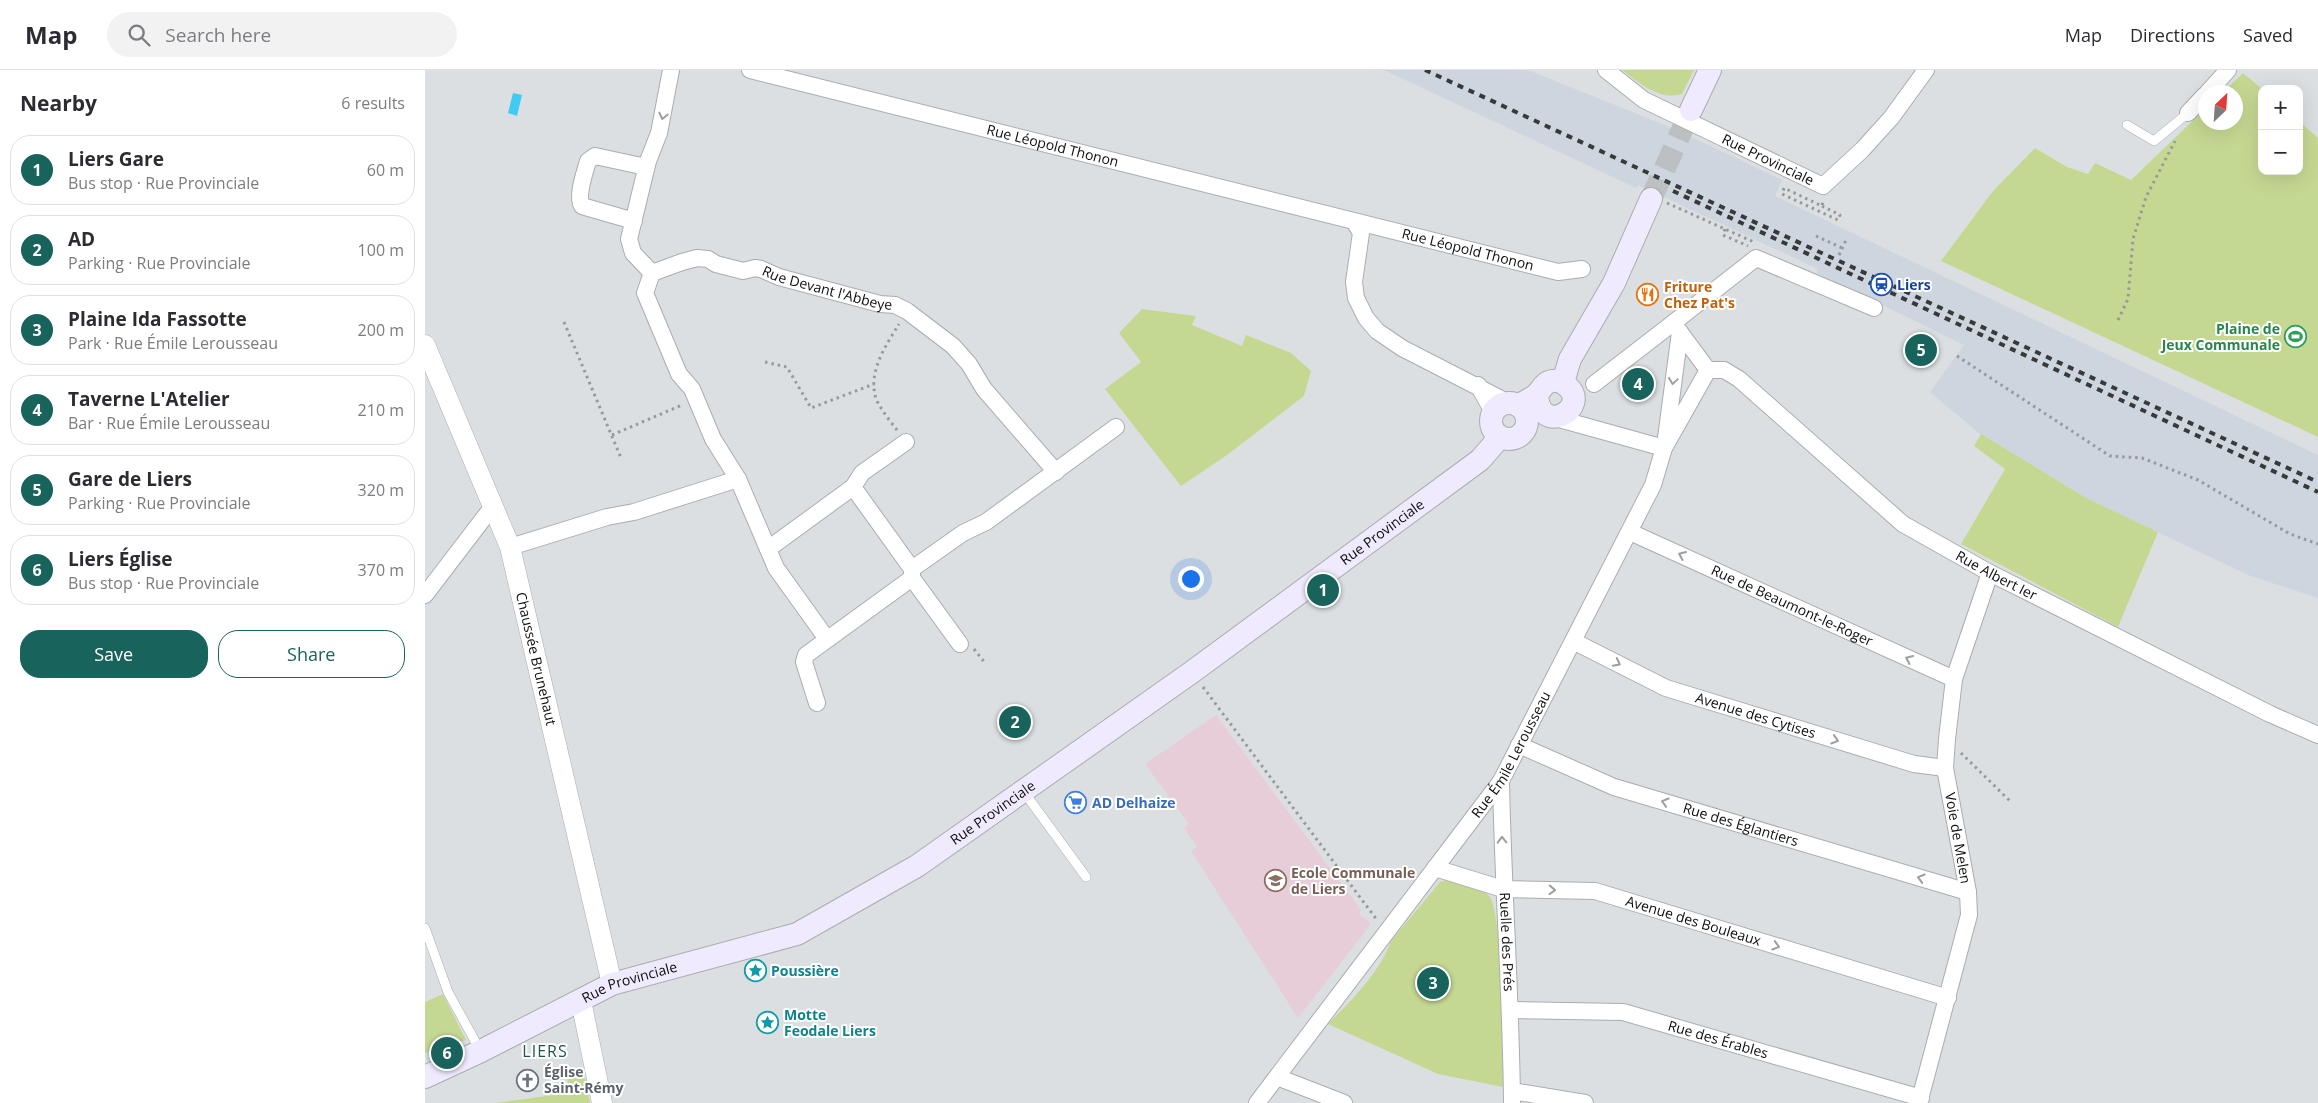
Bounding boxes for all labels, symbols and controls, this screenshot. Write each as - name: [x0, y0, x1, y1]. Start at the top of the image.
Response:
- search box: [107, 12, 457, 57]
- text: Map: [25, 18, 77, 51]
- icon: search: [125, 21, 153, 49]
- text: Search here: [165, 22, 271, 48]
- text: Map: [2065, 23, 2102, 47]
- text: Directions: [2130, 23, 2215, 47]
- text: Saved: [2243, 23, 2293, 47]
- north arrow: [2198, 85, 2243, 130]
- map controls: [2258, 85, 2303, 175]
- button: +: [2258, 85, 2303, 130]
- text: Nearby: [20, 89, 97, 117]
- text: 6 results: [341, 92, 405, 114]
- one-way arrow: [658, 112, 669, 121]
- street label: Rue Léopold Thonon: [985, 120, 1121, 171]
- street label: Rue Provinciale: [1719, 129, 1817, 189]
- button: −: [2258, 130, 2303, 175]
- text: Liers Gare: [68, 146, 164, 172]
- text: 1: [32, 159, 42, 181]
- text: 60 m: [367, 159, 404, 181]
- text: Bus stop · Rue Provinciale: [68, 172, 259, 194]
- street label: Rue Léopold Thonon: [1400, 223, 1536, 275]
- text: AD: [68, 226, 95, 252]
- text: 2: [32, 239, 42, 261]
- text: 100 m: [358, 239, 404, 261]
- text: Parking · Rue Provinciale: [68, 252, 251, 274]
- street label: Rue Devant l'Abbeye: [759, 261, 893, 314]
- station icon: Liers: [1869, 273, 1893, 297]
- place label: Liers: [1897, 275, 1931, 294]
- place label: Friture Chez Pat's: [1664, 277, 1735, 312]
- restaurant icon: Friture Chez Pat's: [1636, 283, 1660, 307]
- text: Plaine Ida Fassotte: [68, 306, 247, 332]
- text: 3: [32, 319, 42, 341]
- text: 200 m: [358, 319, 404, 341]
- place label: Plaine de Jeux Communale: [2160, 319, 2280, 354]
- sports icon: Plaine de Jeux Communale: [2284, 325, 2308, 349]
- pin: 5: [1905, 331, 1937, 369]
- text: Park · Rue Émile Lerousseau: [68, 332, 278, 354]
- pin: 4: [1622, 365, 1654, 403]
- one-way arrow: [1669, 376, 1679, 385]
- text: Taverne L'Atelier: [68, 386, 230, 412]
- text: 4: [32, 399, 42, 421]
- text: 210 m: [358, 399, 404, 421]
- text: Bar · Rue Émile Lerousseau: [68, 412, 270, 434]
- text: Gare de Liers: [68, 466, 192, 492]
- text: 5: [32, 479, 42, 501]
- text: 320 m: [358, 479, 404, 501]
- text: Parking · Rue Provinciale: [68, 492, 251, 514]
- street label: Rue Provinciale: [1336, 494, 1428, 569]
- text: Liers Église: [68, 546, 172, 572]
- street label: Rue Albert Ier: [1952, 546, 2041, 604]
- one-way arrow: [1678, 551, 1687, 561]
- text: 6: [32, 559, 42, 581]
- text: 370 m: [358, 559, 404, 581]
- street label: Rue de Beaumont-le-Roger: [1708, 560, 1877, 650]
- your location: [1178, 566, 1204, 592]
- pin: 1: [1307, 571, 1339, 609]
- text: Bus stop · Rue Provinciale: [68, 572, 259, 594]
- street label: Chaussée Brunehaut: [512, 590, 561, 727]
- button: Save: [20, 630, 208, 678]
- button: Share: [218, 630, 405, 678]
- one-way arrow: [1905, 654, 1914, 665]
- one-way arrow: [1611, 657, 1620, 667]
- street label: Rue Émile Lerousseau: [1467, 688, 1555, 821]
- street label: Avenue des Cytises: [1693, 688, 1819, 742]
- pin: 2: [999, 703, 1031, 741]
- one-way arrow: [1831, 734, 1839, 744]
- street label: Rue Provinciale: [946, 776, 1039, 849]
- supermarket icon: AD Delhaize: [1064, 791, 1088, 815]
- street label: Voie de Melen: [1941, 791, 1976, 885]
- place label: AD Delhaize: [1092, 793, 1176, 812]
- one-way arrow: [1661, 797, 1670, 807]
- street label: Rue des Églantiers: [1681, 798, 1801, 850]
- one-way arrow: [1497, 836, 1507, 844]
- place label: Ecole Communale de Liers: [1291, 863, 1415, 898]
- school or university icon: Ecole Communale de Liers: [1263, 869, 1287, 893]
- one-way arrow: [1918, 874, 1926, 884]
- one-way arrow: [1548, 885, 1556, 895]
- street label: Avenue des Bouleaux: [1624, 891, 1764, 950]
- street label: Ruelle des Prés: [1496, 892, 1519, 992]
- one-way arrow: [1772, 941, 1780, 951]
- street label: Rue Provinciale: [578, 957, 679, 1007]
- place icon: Poussière: [743, 959, 767, 983]
- place label: Poussière: [771, 961, 839, 980]
- pin: 3: [1417, 964, 1449, 1002]
- place label: Motte Feodale Liers: [784, 1005, 876, 1040]
- place icon: Motte Feodale Liers: [756, 1011, 780, 1035]
- street label: Rue des Érables: [1666, 1015, 1771, 1063]
- pin: 6: [431, 1034, 463, 1072]
- district label: LIERS: [522, 1040, 568, 1062]
- place label: Église Saint-Rémy: [544, 1062, 623, 1097]
- church icon: Église Saint-Rémy: [516, 1068, 540, 1092]

